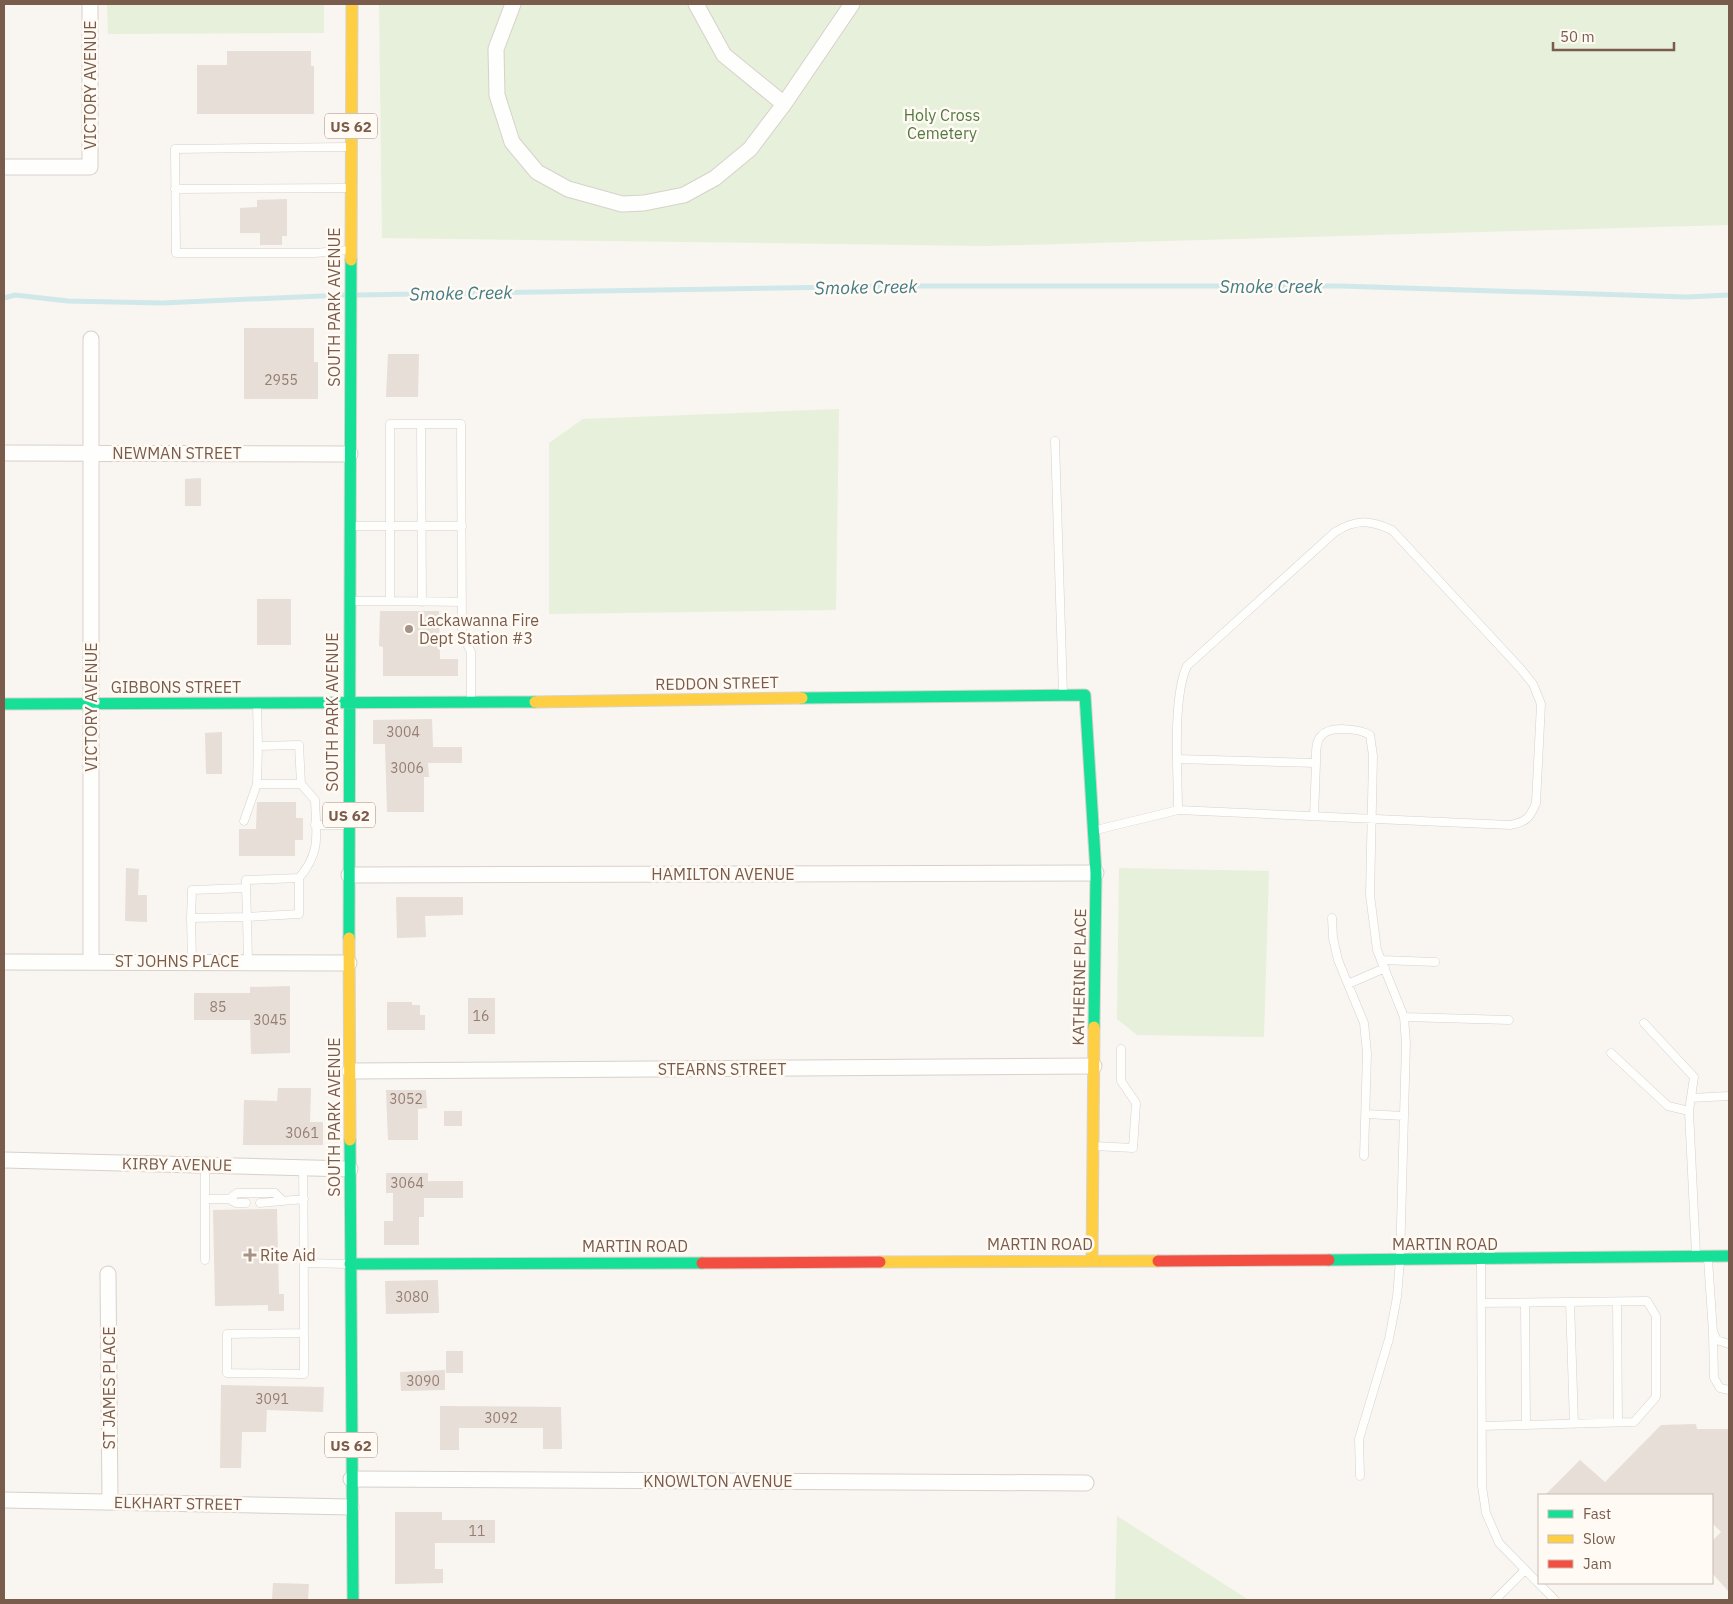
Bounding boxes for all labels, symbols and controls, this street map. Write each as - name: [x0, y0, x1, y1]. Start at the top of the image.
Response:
- street label: VICTORY AVENUE: [80, 20, 100, 150]
- scale bar: [1553, 20, 1674, 52]
- text: 50 m: [1560, 27, 1595, 46]
- park label: Holy Cross Cemetery: [904, 105, 980, 143]
- road number: US 62: [325, 114, 377, 138]
- street label: SOUTH PARK AVENUE: [324, 227, 344, 387]
- water label: Smoke Creek: [814, 275, 918, 299]
- water label: Smoke Creek: [1219, 275, 1323, 298]
- water label: Smoke Creek: [409, 281, 513, 305]
- house number: 2955: [264, 371, 298, 389]
- street label: NEWMAN STREET: [112, 443, 242, 463]
- place label: Lackawanna Fire Dept Station #3: [419, 610, 539, 648]
- marker: Lackawanna Fire Dept Station #3: [403, 623, 415, 635]
- street label: SOUTH PARK AVENUE: [322, 632, 342, 792]
- street label: VICTORY AVENUE: [81, 642, 101, 772]
- street label: REDDON STREET: [655, 672, 779, 694]
- street label: GIBBONS STREET: [111, 677, 241, 697]
- house number: 3004: [386, 723, 420, 741]
- house number: 3006: [390, 759, 424, 777]
- road number: US 62: [323, 802, 375, 828]
- street label: HAMILTON AVENUE: [651, 864, 795, 884]
- street label: KATHERINE PLACE: [1068, 908, 1090, 1046]
- street label: ST JOHNS PLACE: [115, 951, 239, 971]
- house number: 85: [210, 998, 226, 1016]
- house number: 16: [473, 1007, 489, 1025]
- house number: 3045: [253, 1011, 287, 1029]
- street label: SOUTH PARK AVENUE: [324, 1037, 344, 1197]
- street label: STEARNS STREET: [658, 1059, 786, 1079]
- house number: 3052: [389, 1090, 423, 1108]
- house number: 3061: [285, 1124, 319, 1142]
- street label: KIRBY AVENUE: [122, 1153, 232, 1175]
- house number: 3064: [390, 1174, 424, 1192]
- street label: MARTIN ROAD: [987, 1234, 1093, 1254]
- street label: MARTIN ROAD: [1392, 1234, 1498, 1254]
- street label: MARTIN ROAD: [582, 1236, 688, 1256]
- place label: Rite Aid: [260, 1245, 316, 1265]
- marker: Rite Aid: [244, 1249, 256, 1261]
- house number: 3080: [395, 1288, 429, 1306]
- street label: ST JAMES PLACE: [99, 1326, 119, 1450]
- house number: 3090: [406, 1372, 440, 1390]
- house number: 3091: [255, 1390, 289, 1408]
- house number: 3092: [484, 1409, 518, 1427]
- road number: US 62: [325, 1432, 377, 1458]
- street label: KNOWLTON AVENUE: [643, 1471, 793, 1491]
- street label: ELKHART STREET: [114, 1492, 242, 1514]
- legend: [1538, 1494, 1713, 1584]
- text: Fast: [1583, 1504, 1611, 1523]
- house number: 11: [469, 1522, 485, 1540]
- text: Slow: [1583, 1529, 1616, 1548]
- text: Jam: [1583, 1554, 1612, 1573]

